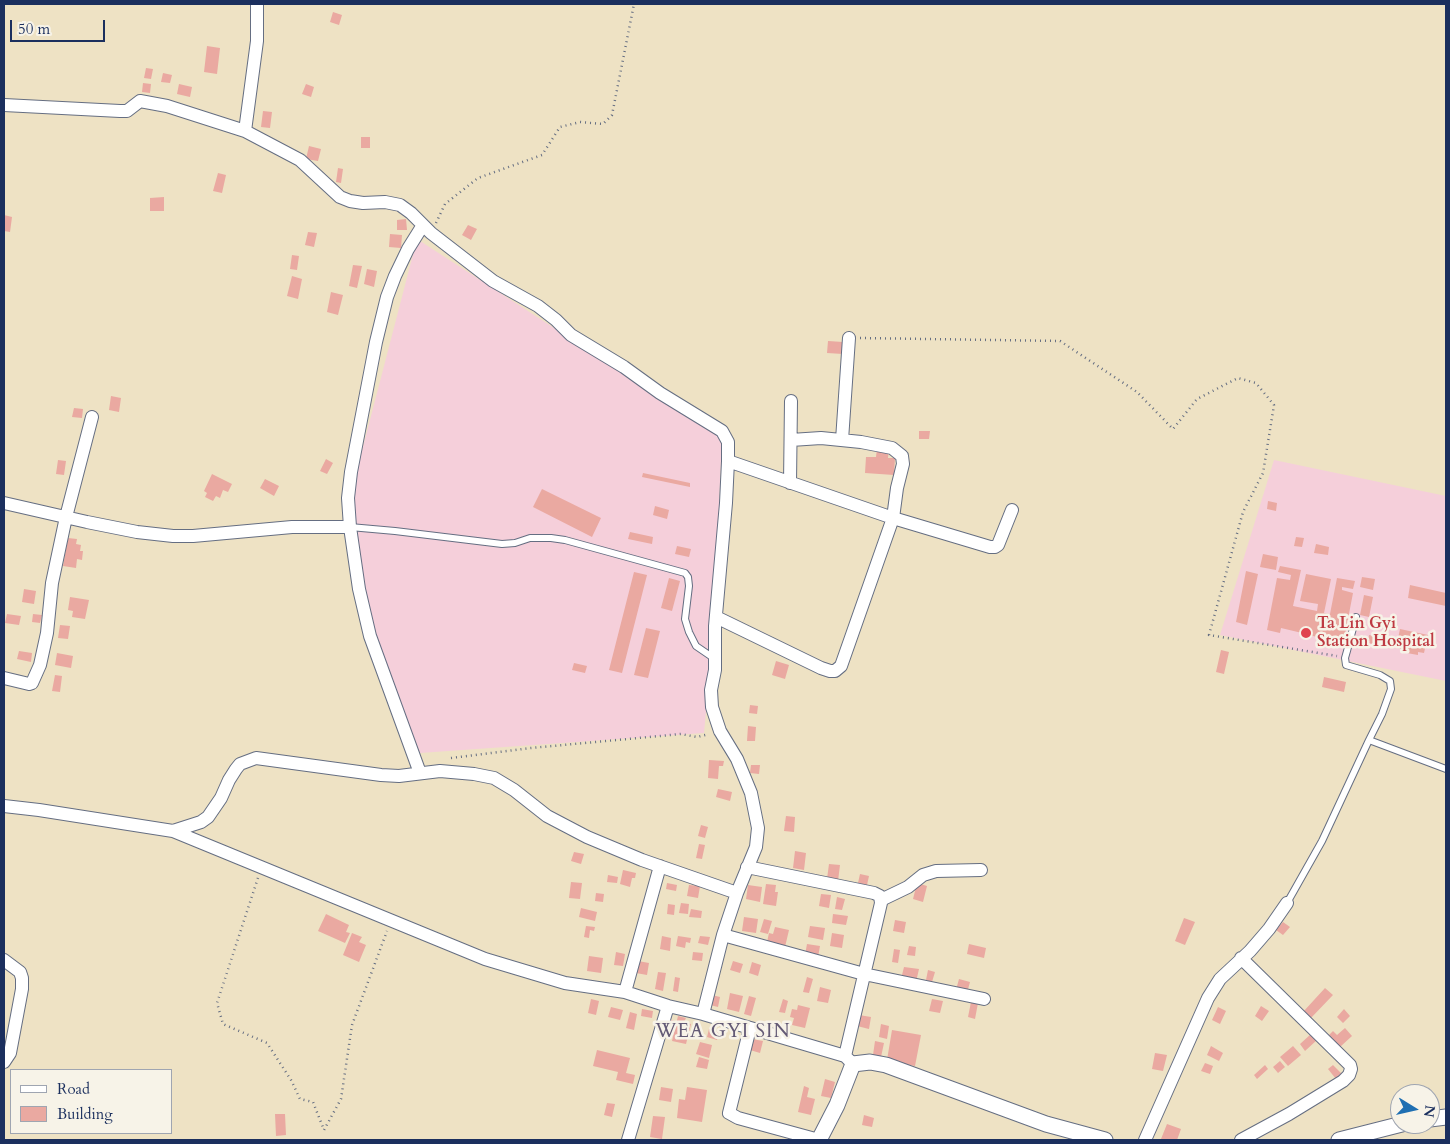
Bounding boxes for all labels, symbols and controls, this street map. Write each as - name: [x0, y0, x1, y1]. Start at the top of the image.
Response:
- scale bar: [12, 10, 108, 42]
- text: 50 m: [18, 19, 50, 39]
- place label: Ta Lin Gyi Station Hospital: [1317, 614, 1435, 652]
- marker: Ta Lin Gyi Station Hospital: [1299, 626, 1313, 640]
- district label: WEA GYI SIN: [654, 1022, 792, 1044]
- legend: [10, 1069, 172, 1134]
- text: Road: [57, 1079, 90, 1099]
- north arrow: [1390, 1084, 1440, 1134]
- text: Building: [57, 1104, 113, 1124]
- text: N: [1419, 1104, 1440, 1119]

